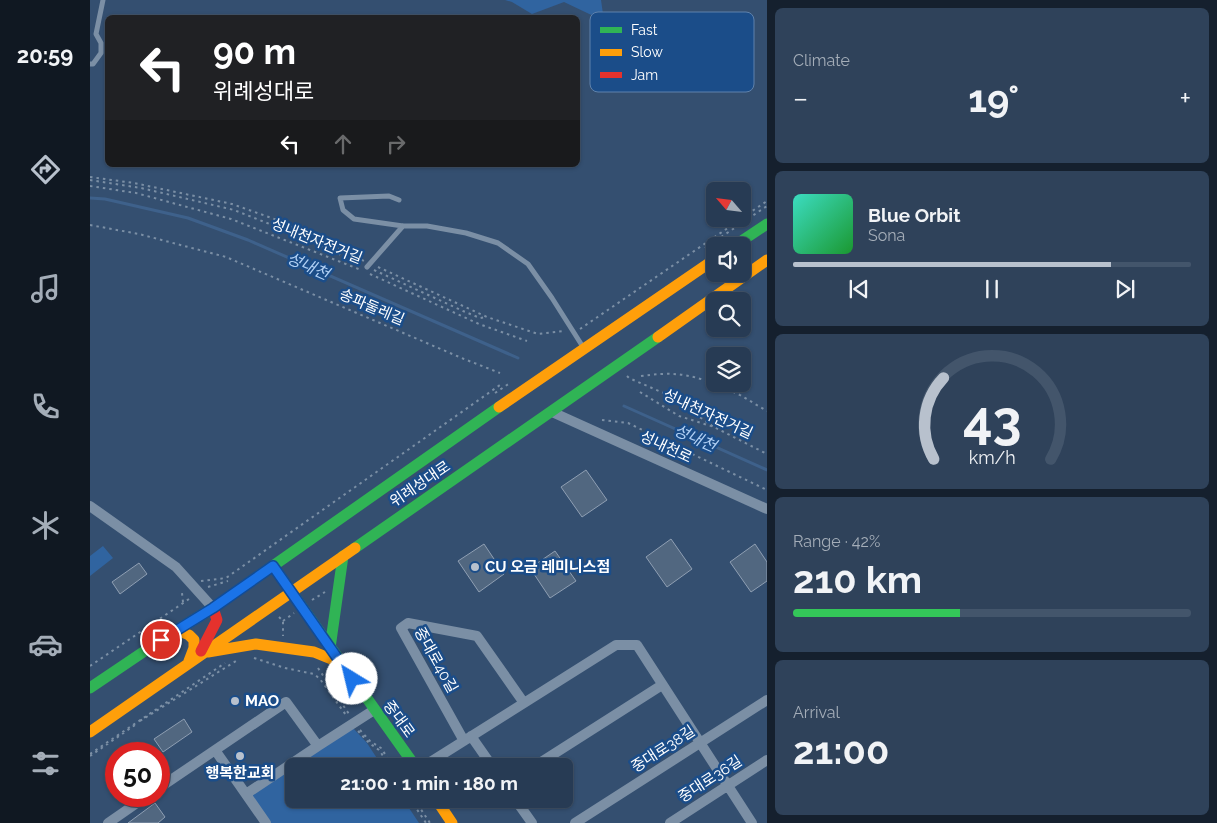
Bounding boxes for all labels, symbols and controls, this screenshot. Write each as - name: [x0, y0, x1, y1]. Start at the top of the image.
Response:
- legend: [590, 12, 754, 92]
- text: Fast: [631, 22, 658, 38]
- text: 90 m: [213, 31, 296, 72]
- icon: left: [130, 35, 195, 100]
- text: 20:59: [17, 42, 73, 68]
- text: Slow: [631, 44, 663, 60]
- text: Climate: [793, 51, 850, 70]
- text: Jam: [631, 67, 658, 83]
- text: 19°: [968, 76, 1019, 121]
- text: 위례성대로: [213, 78, 314, 104]
- text: −: [793, 82, 808, 115]
- text: +: [1179, 82, 1191, 115]
- icon: left: [276, 130, 304, 158]
- icon: ahead: [329, 130, 357, 158]
- icon: right: [382, 130, 410, 158]
- icon: directions: [28, 152, 63, 187]
- north arrow: [706, 182, 751, 228]
- map controls: [706, 182, 751, 392]
- text: Blue Orbit: [868, 204, 960, 226]
- street label: 성내천자전거길: [269, 215, 365, 267]
- text: Sona: [868, 226, 905, 245]
- button: sound: [706, 237, 751, 282]
- water label: 성내천: [284, 248, 332, 284]
- icon: music: [28, 271, 63, 306]
- icon: previous: [845, 275, 873, 303]
- icon: pause: [978, 275, 1006, 303]
- icon: next: [1111, 275, 1139, 303]
- street label: 송파둘레길: [337, 285, 407, 329]
- button: search: [706, 292, 751, 337]
- button: layers: [706, 347, 751, 392]
- street label: 성내천자전거길: [660, 385, 756, 443]
- icon: phone: [28, 389, 63, 424]
- text: 43: [963, 389, 1021, 450]
- water label: 성내천: [671, 420, 719, 456]
- street label: 성내천로: [637, 427, 695, 467]
- text: km/h: [968, 447, 1016, 468]
- street label: 위례성대로: [386, 457, 454, 511]
- icon: climate: [28, 508, 63, 543]
- text: Range · 42%: [793, 532, 880, 551]
- text: 210 km: [793, 557, 922, 602]
- place label: CU 오금 레미니스점: [485, 558, 610, 576]
- marker: CU 오금 레미니스점: [469, 561, 481, 573]
- pin: [140, 619, 182, 661]
- street label: 중대로40길: [411, 624, 461, 696]
- icon: arrive: [147, 626, 175, 654]
- icon: car: [28, 627, 63, 662]
- position arrow: [325, 652, 377, 704]
- place label: MAO: [245, 692, 279, 710]
- marker: MAO: [229, 695, 241, 707]
- street label: 중대로: [380, 697, 418, 741]
- text: Arrival: [793, 703, 840, 722]
- street label: 중대로38길: [628, 722, 698, 776]
- text: 21:00: [793, 728, 889, 773]
- speed limit sign: 50: [105, 742, 170, 807]
- icon: filters: [28, 746, 63, 781]
- marker: 행복한교회: [234, 750, 246, 762]
- street label: 중대로36길: [675, 752, 745, 806]
- place label: 행복한교회: [205, 764, 275, 782]
- text: 21:00 · 1 min · 180 m: [340, 772, 518, 794]

